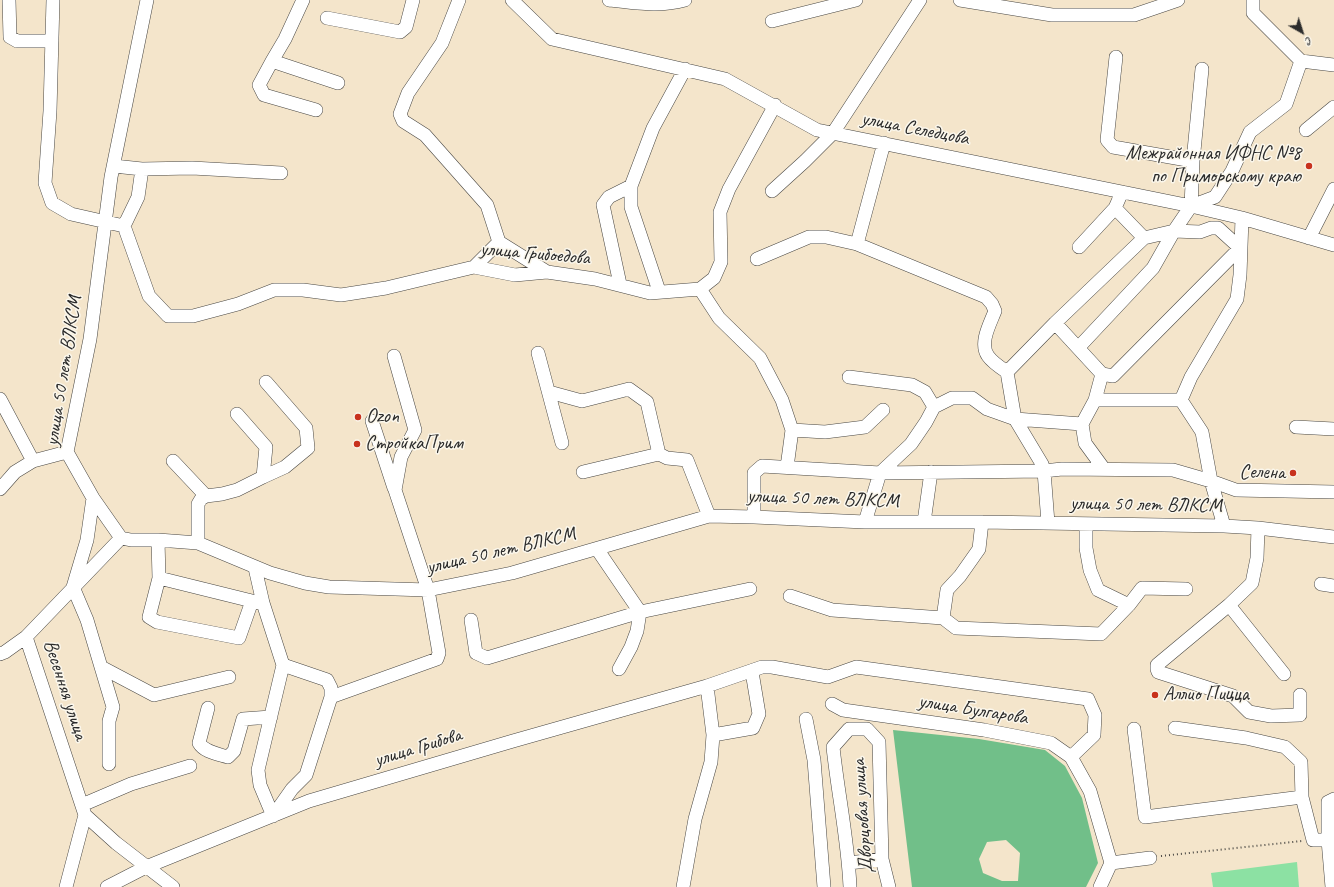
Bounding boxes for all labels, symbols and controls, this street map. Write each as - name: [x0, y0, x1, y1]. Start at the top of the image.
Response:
- north arrow: [1282, 12, 1322, 52]
- text: С: [1303, 34, 1316, 48]
- street label: улица Селедцова: [859, 107, 971, 151]
- place label: Межрайонная ИФНС №8 по Приморскому краю: [1126, 142, 1301, 189]
- marker: Межрайонная ИФНС №8 по Приморскому краю: [1304, 161, 1314, 171]
- street label: улица Грибоедова: [479, 237, 591, 271]
- street label: улица 50 лет ВЛКСМ: [40, 294, 88, 448]
- place label: Ozon: [366, 405, 399, 429]
- marker: Ozon: [353, 412, 363, 422]
- place label: СтройкаПрим: [365, 432, 463, 456]
- marker: СтройкаПрим: [352, 439, 362, 449]
- place label: Селена: [1239, 461, 1285, 485]
- marker: Селена: [1288, 468, 1298, 478]
- street label: улица 50 лет ВЛКСМ: [747, 484, 899, 514]
- street label: улица 50 лет ВЛКСМ: [1070, 492, 1222, 518]
- street label: улица 50 лет ВЛКСМ: [424, 522, 578, 580]
- street label: Весенняя улица: [38, 637, 92, 743]
- place label: Аллио Пицца: [1163, 683, 1249, 707]
- street label: улица Булгарова: [917, 690, 1029, 730]
- marker: Аллио Пицца: [1150, 690, 1160, 700]
- street label: улица Грибова: [371, 723, 465, 773]
- street label: Дворцовая улица: [847, 758, 879, 874]

